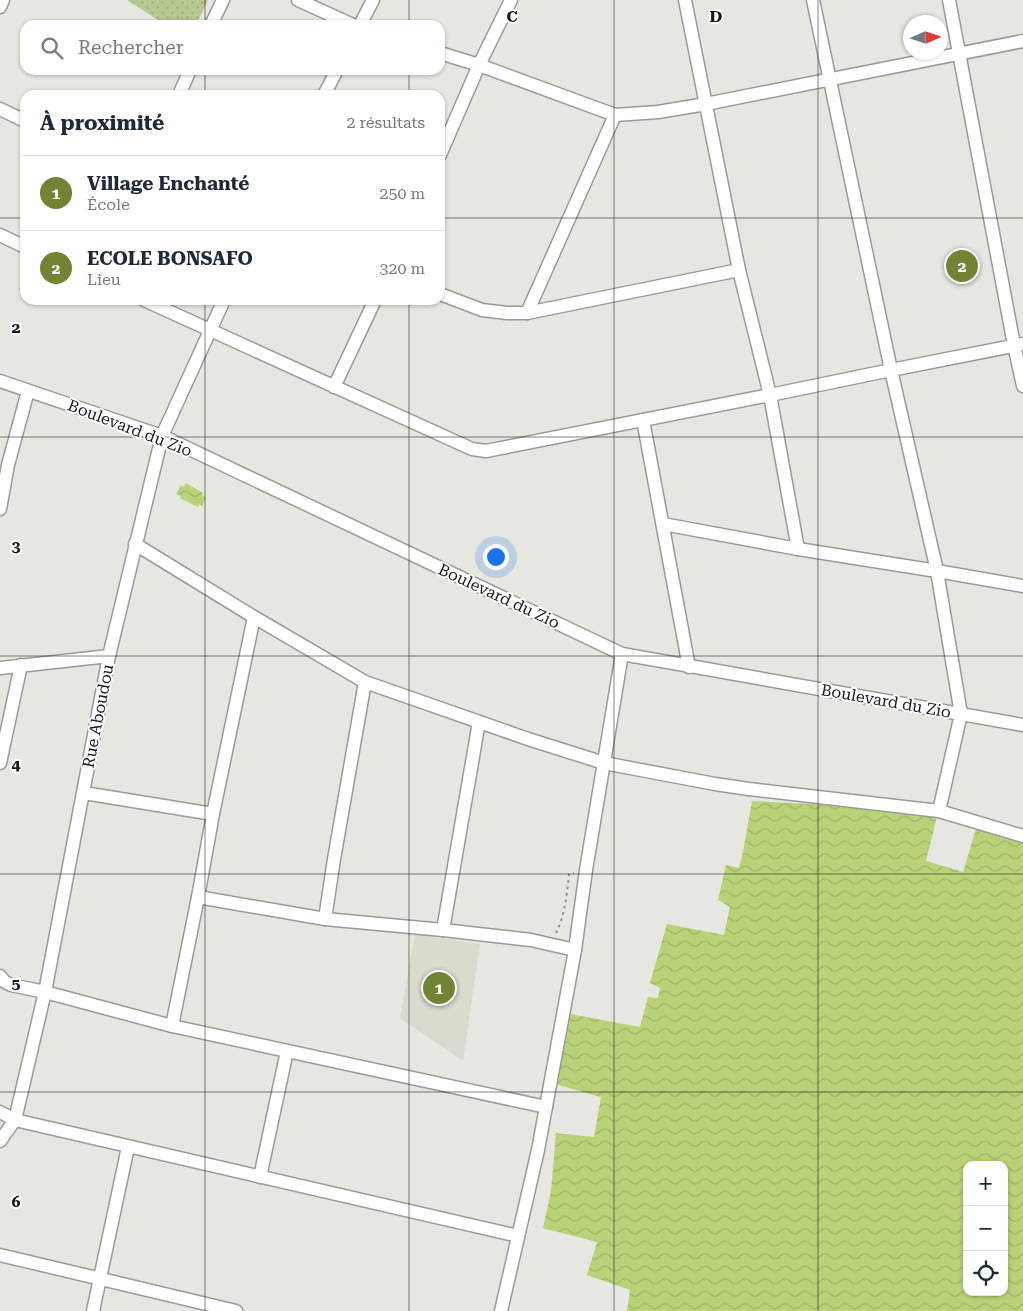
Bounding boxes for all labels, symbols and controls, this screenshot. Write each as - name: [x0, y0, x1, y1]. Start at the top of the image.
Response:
- text: C: [506, 7, 518, 26]
- text: D: [710, 7, 723, 26]
- north arrow: [903, 15, 948, 60]
- search box: [20, 20, 445, 75]
- icon: search: [38, 34, 66, 62]
- text: Rechercher: [78, 36, 184, 59]
- text: À proximité: [40, 111, 164, 135]
- text: 2 résultats: [346, 113, 425, 132]
- text: Village Enchanté: [87, 172, 249, 195]
- text: 1: [52, 184, 60, 203]
- text: 250 m: [379, 184, 425, 203]
- text: École: [87, 195, 130, 214]
- text: ECOLE BONSAFO: [87, 247, 253, 270]
- pin: 2: [946, 247, 978, 285]
- text: 2: [52, 259, 60, 278]
- text: 320 m: [379, 259, 425, 278]
- text: Lieu: [87, 270, 121, 289]
- text: 2: [12, 318, 21, 337]
- street label: Boulevard du Zio: [65, 396, 195, 461]
- text: 3: [12, 537, 21, 556]
- your location: [483, 544, 509, 570]
- street label: Boulevard du Zio: [435, 560, 563, 633]
- street label: Rue Aboudou: [79, 663, 117, 769]
- street label: Boulevard du Zio: [820, 680, 953, 722]
- text: 4: [12, 755, 21, 774]
- pin: 1: [423, 969, 455, 1007]
- text: 5: [12, 974, 21, 993]
- map controls: [963, 1161, 1008, 1296]
- button: +: [963, 1161, 1008, 1206]
- text: 6: [12, 1192, 21, 1211]
- button: −: [963, 1206, 1008, 1251]
- button: locate: [963, 1251, 1008, 1296]

